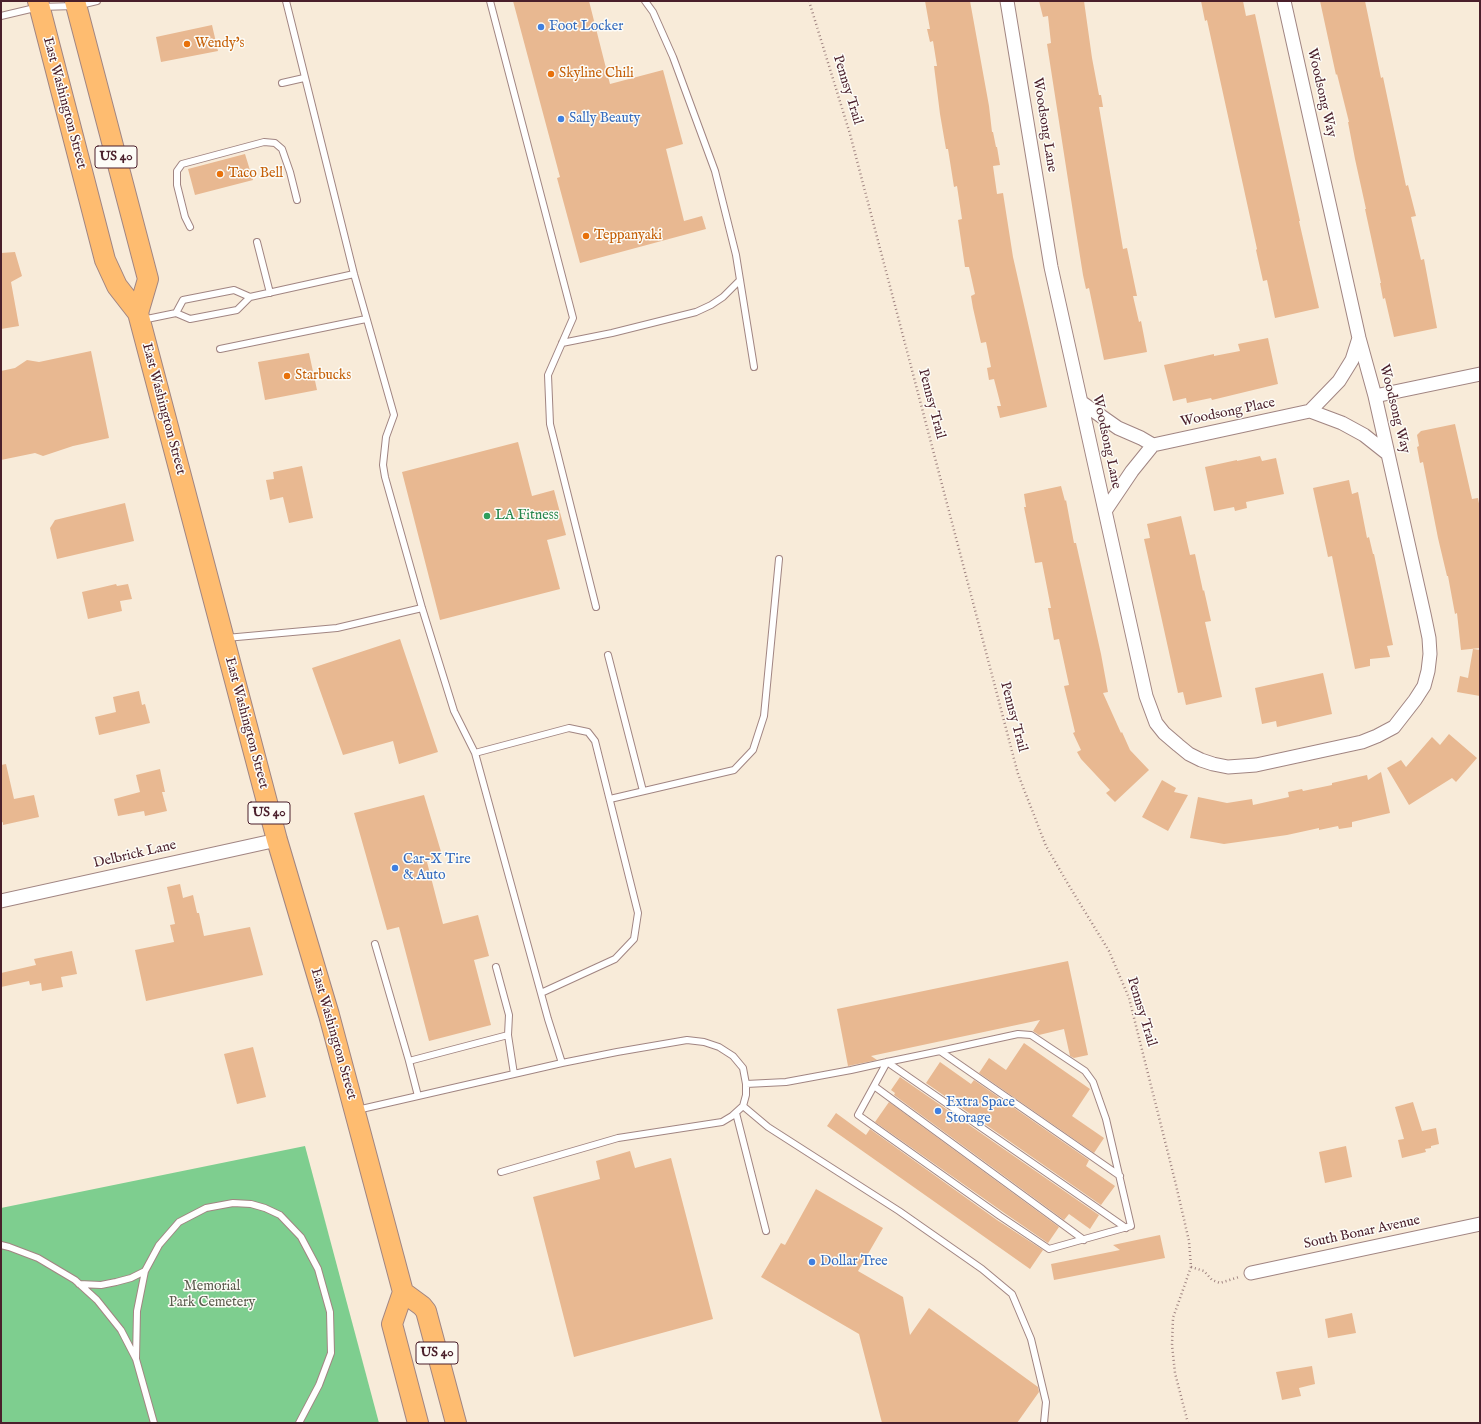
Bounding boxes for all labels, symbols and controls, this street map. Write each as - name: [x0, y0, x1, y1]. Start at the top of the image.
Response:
- place label: Foot Locker: [549, 19, 623, 35]
- marker: Foot Locker: [536, 22, 546, 32]
- street label: East Washington Street: [38, 35, 90, 171]
- place label: Wendy's: [195, 36, 245, 52]
- marker: Wendy's: [182, 39, 192, 49]
- street label: Woodsong Way: [1303, 47, 1339, 139]
- street label: Pennsy Trail: [828, 53, 866, 127]
- place label: Skyline Chili: [559, 66, 634, 82]
- marker: Skyline Chili: [546, 69, 556, 79]
- street label: Woodsong Lane: [1028, 76, 1060, 174]
- place label: Sally Beauty: [569, 111, 640, 127]
- marker: Sally Beauty: [556, 114, 566, 124]
- road number: US 40: [95, 146, 137, 168]
- place label: Taco Bell: [228, 166, 283, 182]
- marker: Taco Bell: [215, 169, 225, 179]
- place label: Teppanyaki: [594, 228, 662, 244]
- marker: Teppanyaki: [581, 231, 591, 241]
- street label: East Washington Street: [137, 341, 189, 477]
- street label: Woodsong Way: [1375, 363, 1413, 455]
- street label: Pennsy Trail: [914, 367, 948, 441]
- place label: Starbucks: [295, 368, 351, 384]
- marker: Starbucks: [282, 371, 292, 381]
- street label: Woodsong Lane: [1088, 394, 1124, 490]
- street label: Woodsong Place: [1179, 395, 1277, 431]
- place label: LA Fitness: [495, 508, 559, 524]
- marker: LA Fitness: [482, 511, 492, 521]
- street label: East Washington Street: [220, 655, 272, 791]
- street label: Pennsy Trail: [996, 680, 1030, 754]
- road number: US 40: [248, 802, 290, 824]
- street label: Delbrick Lane: [92, 837, 178, 873]
- place label: Car-X Tire & Auto: [403, 852, 471, 884]
- marker: Car-X Tire & Auto: [390, 863, 400, 873]
- street label: East Washington Street: [306, 966, 360, 1102]
- street label: Pennsy Trail: [1122, 975, 1160, 1049]
- place label: Extra Space Storage: [946, 1095, 1015, 1128]
- marker: Extra Space Storage: [933, 1106, 943, 1116]
- street label: South Bonar Avenue: [1302, 1212, 1422, 1254]
- place label: Dollar Tree: [820, 1254, 888, 1270]
- marker: Dollar Tree: [807, 1257, 817, 1267]
- park label: Memorial Park Cemetery: [169, 1279, 255, 1312]
- road number: US 40: [416, 1342, 458, 1364]

